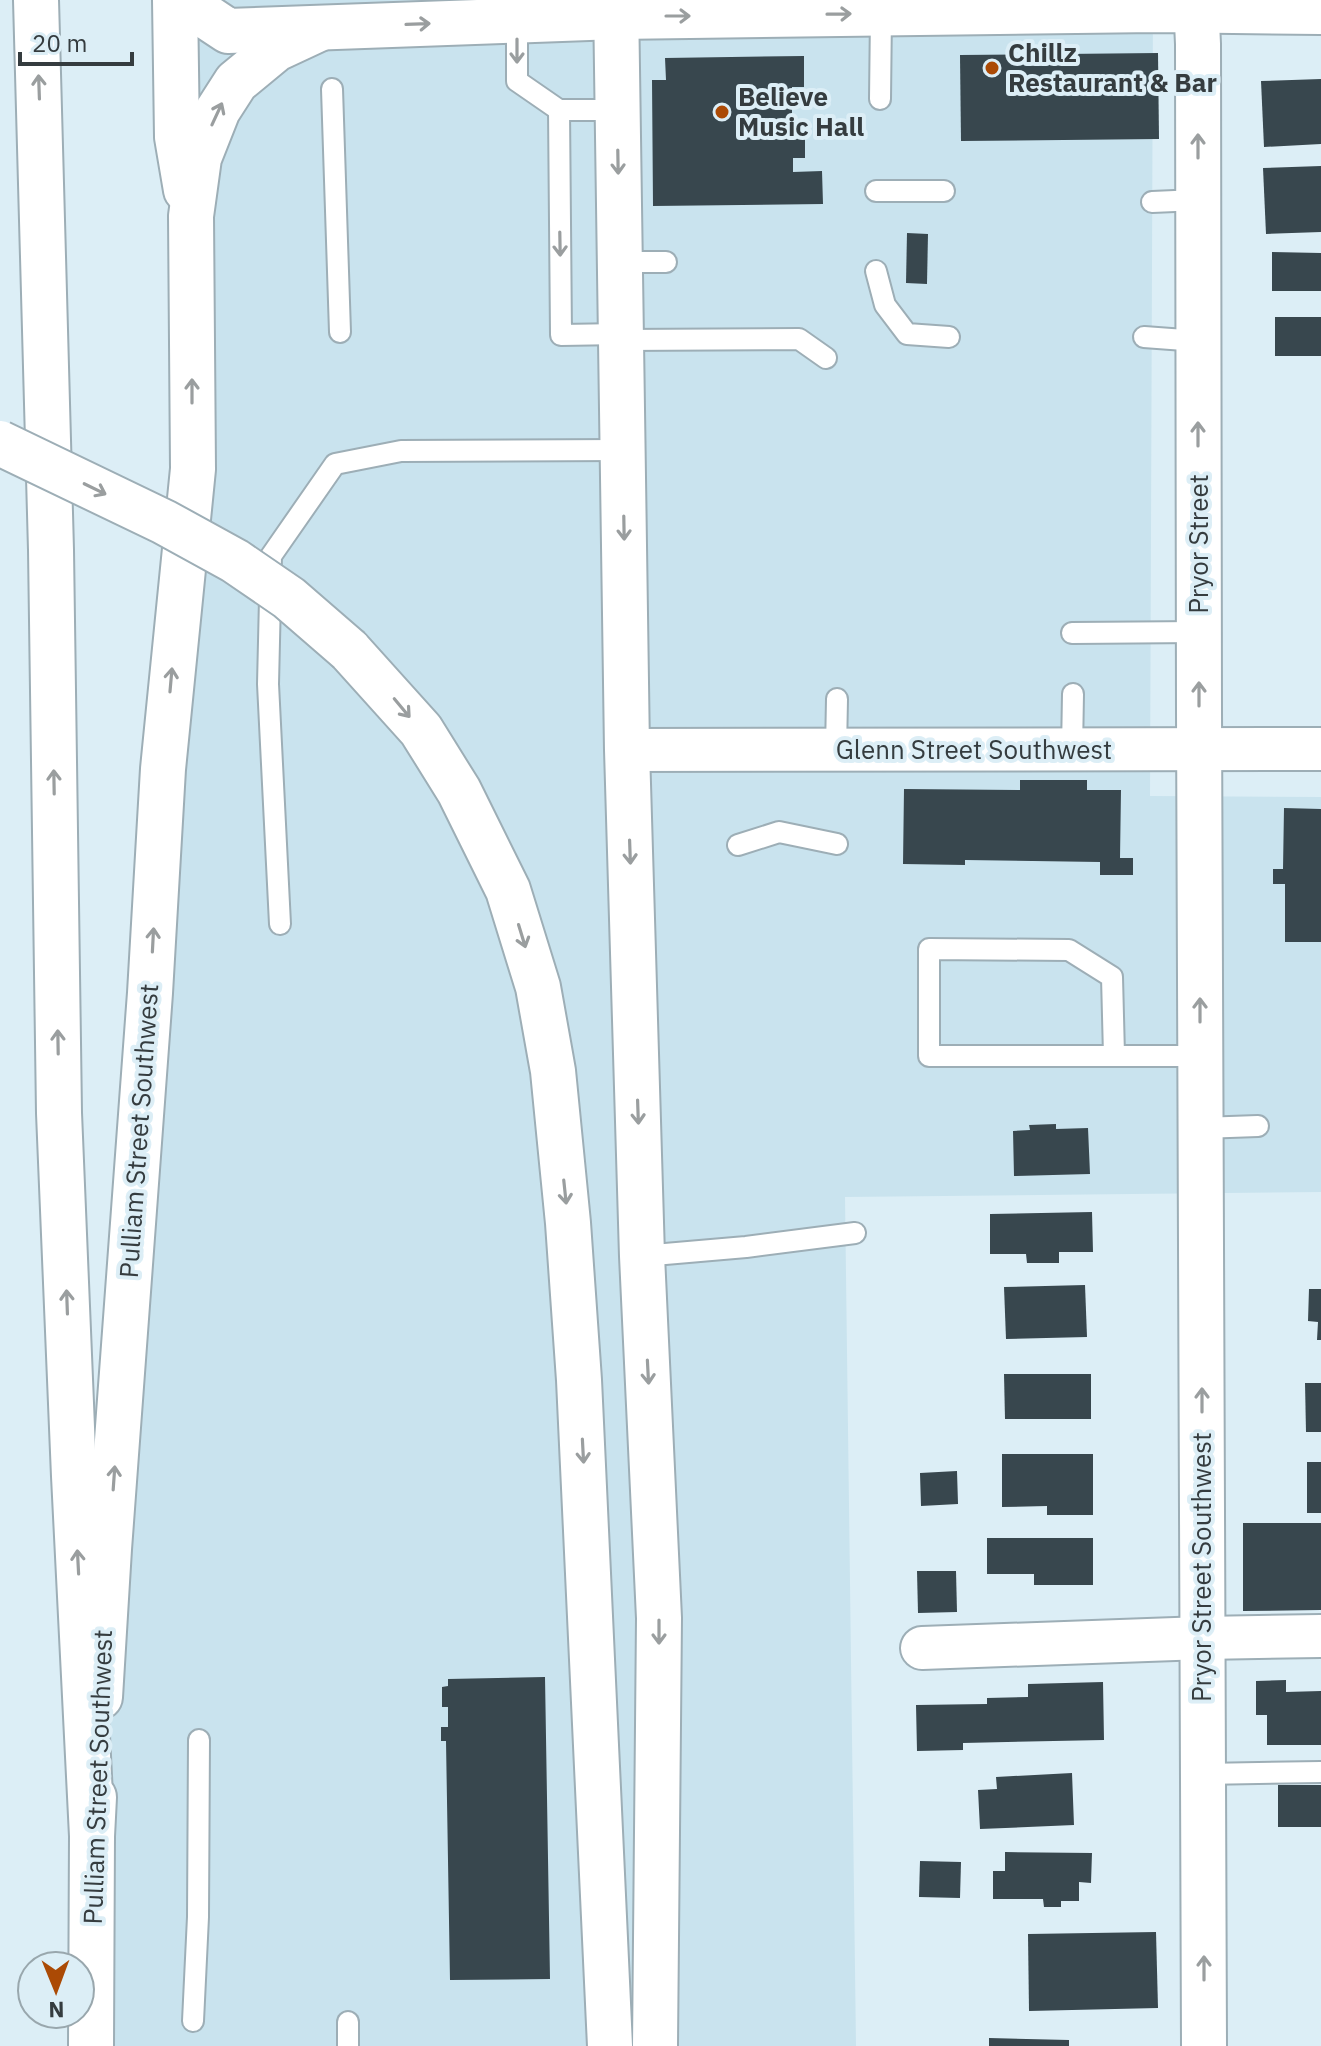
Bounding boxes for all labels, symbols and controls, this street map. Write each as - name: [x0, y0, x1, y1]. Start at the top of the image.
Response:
- one-way arrow: [825, 7, 852, 22]
- one-way arrow: [664, 8, 691, 24]
- scale bar: [20, 16, 132, 66]
- one-way arrow: [404, 16, 431, 31]
- text: 20 m: [32, 27, 87, 59]
- place label: Chillz Restaurant & Bar: [1008, 35, 1217, 99]
- one-way arrow: [509, 37, 525, 64]
- marker: Chillz Restaurant & Bar: [983, 59, 1001, 77]
- one-way arrow: [31, 74, 47, 101]
- place label: Believe Music Hall: [738, 79, 864, 143]
- one-way arrow: [210, 103, 225, 127]
- marker: Believe Music Hall: [713, 103, 731, 121]
- one-way arrow: [1190, 133, 1206, 160]
- one-way arrow: [611, 148, 626, 175]
- one-way arrow: [552, 230, 568, 257]
- one-way arrow: [184, 378, 200, 405]
- one-way arrow: [1190, 421, 1206, 448]
- street label: Pryor Street: [1181, 474, 1215, 614]
- one-way arrow: [83, 482, 107, 497]
- one-way arrow: [616, 514, 631, 541]
- one-way arrow: [164, 667, 179, 694]
- one-way arrow: [1191, 681, 1207, 708]
- one-way arrow: [393, 697, 411, 717]
- street label: Glenn Street Southwest: [836, 732, 1112, 766]
- one-way arrow: [47, 769, 62, 796]
- one-way arrow: [623, 838, 638, 865]
- one-way arrow: [515, 923, 530, 949]
- one-way arrow: [146, 927, 161, 954]
- street label: Pulliam Street Southwest: [111, 983, 165, 1279]
- one-way arrow: [1192, 997, 1208, 1024]
- one-way arrow: [50, 1029, 66, 1056]
- one-way arrow: [630, 1098, 646, 1125]
- one-way arrow: [558, 1178, 573, 1205]
- one-way arrow: [59, 1289, 74, 1316]
- one-way arrow: [640, 1358, 655, 1385]
- one-way arrow: [1194, 1387, 1210, 1414]
- street label: Pryor Street Southwest: [1184, 1432, 1218, 1702]
- one-way arrow: [575, 1437, 590, 1464]
- one-way arrow: [107, 1465, 122, 1492]
- one-way arrow: [70, 1549, 85, 1576]
- one-way arrow: [651, 1618, 667, 1645]
- street label: Pulliam Street Southwest: [75, 1629, 119, 1925]
- north arrow: [16, 1950, 96, 2030]
- one-way arrow: [1196, 1955, 1212, 1982]
- text: N: [48, 1996, 65, 2025]

